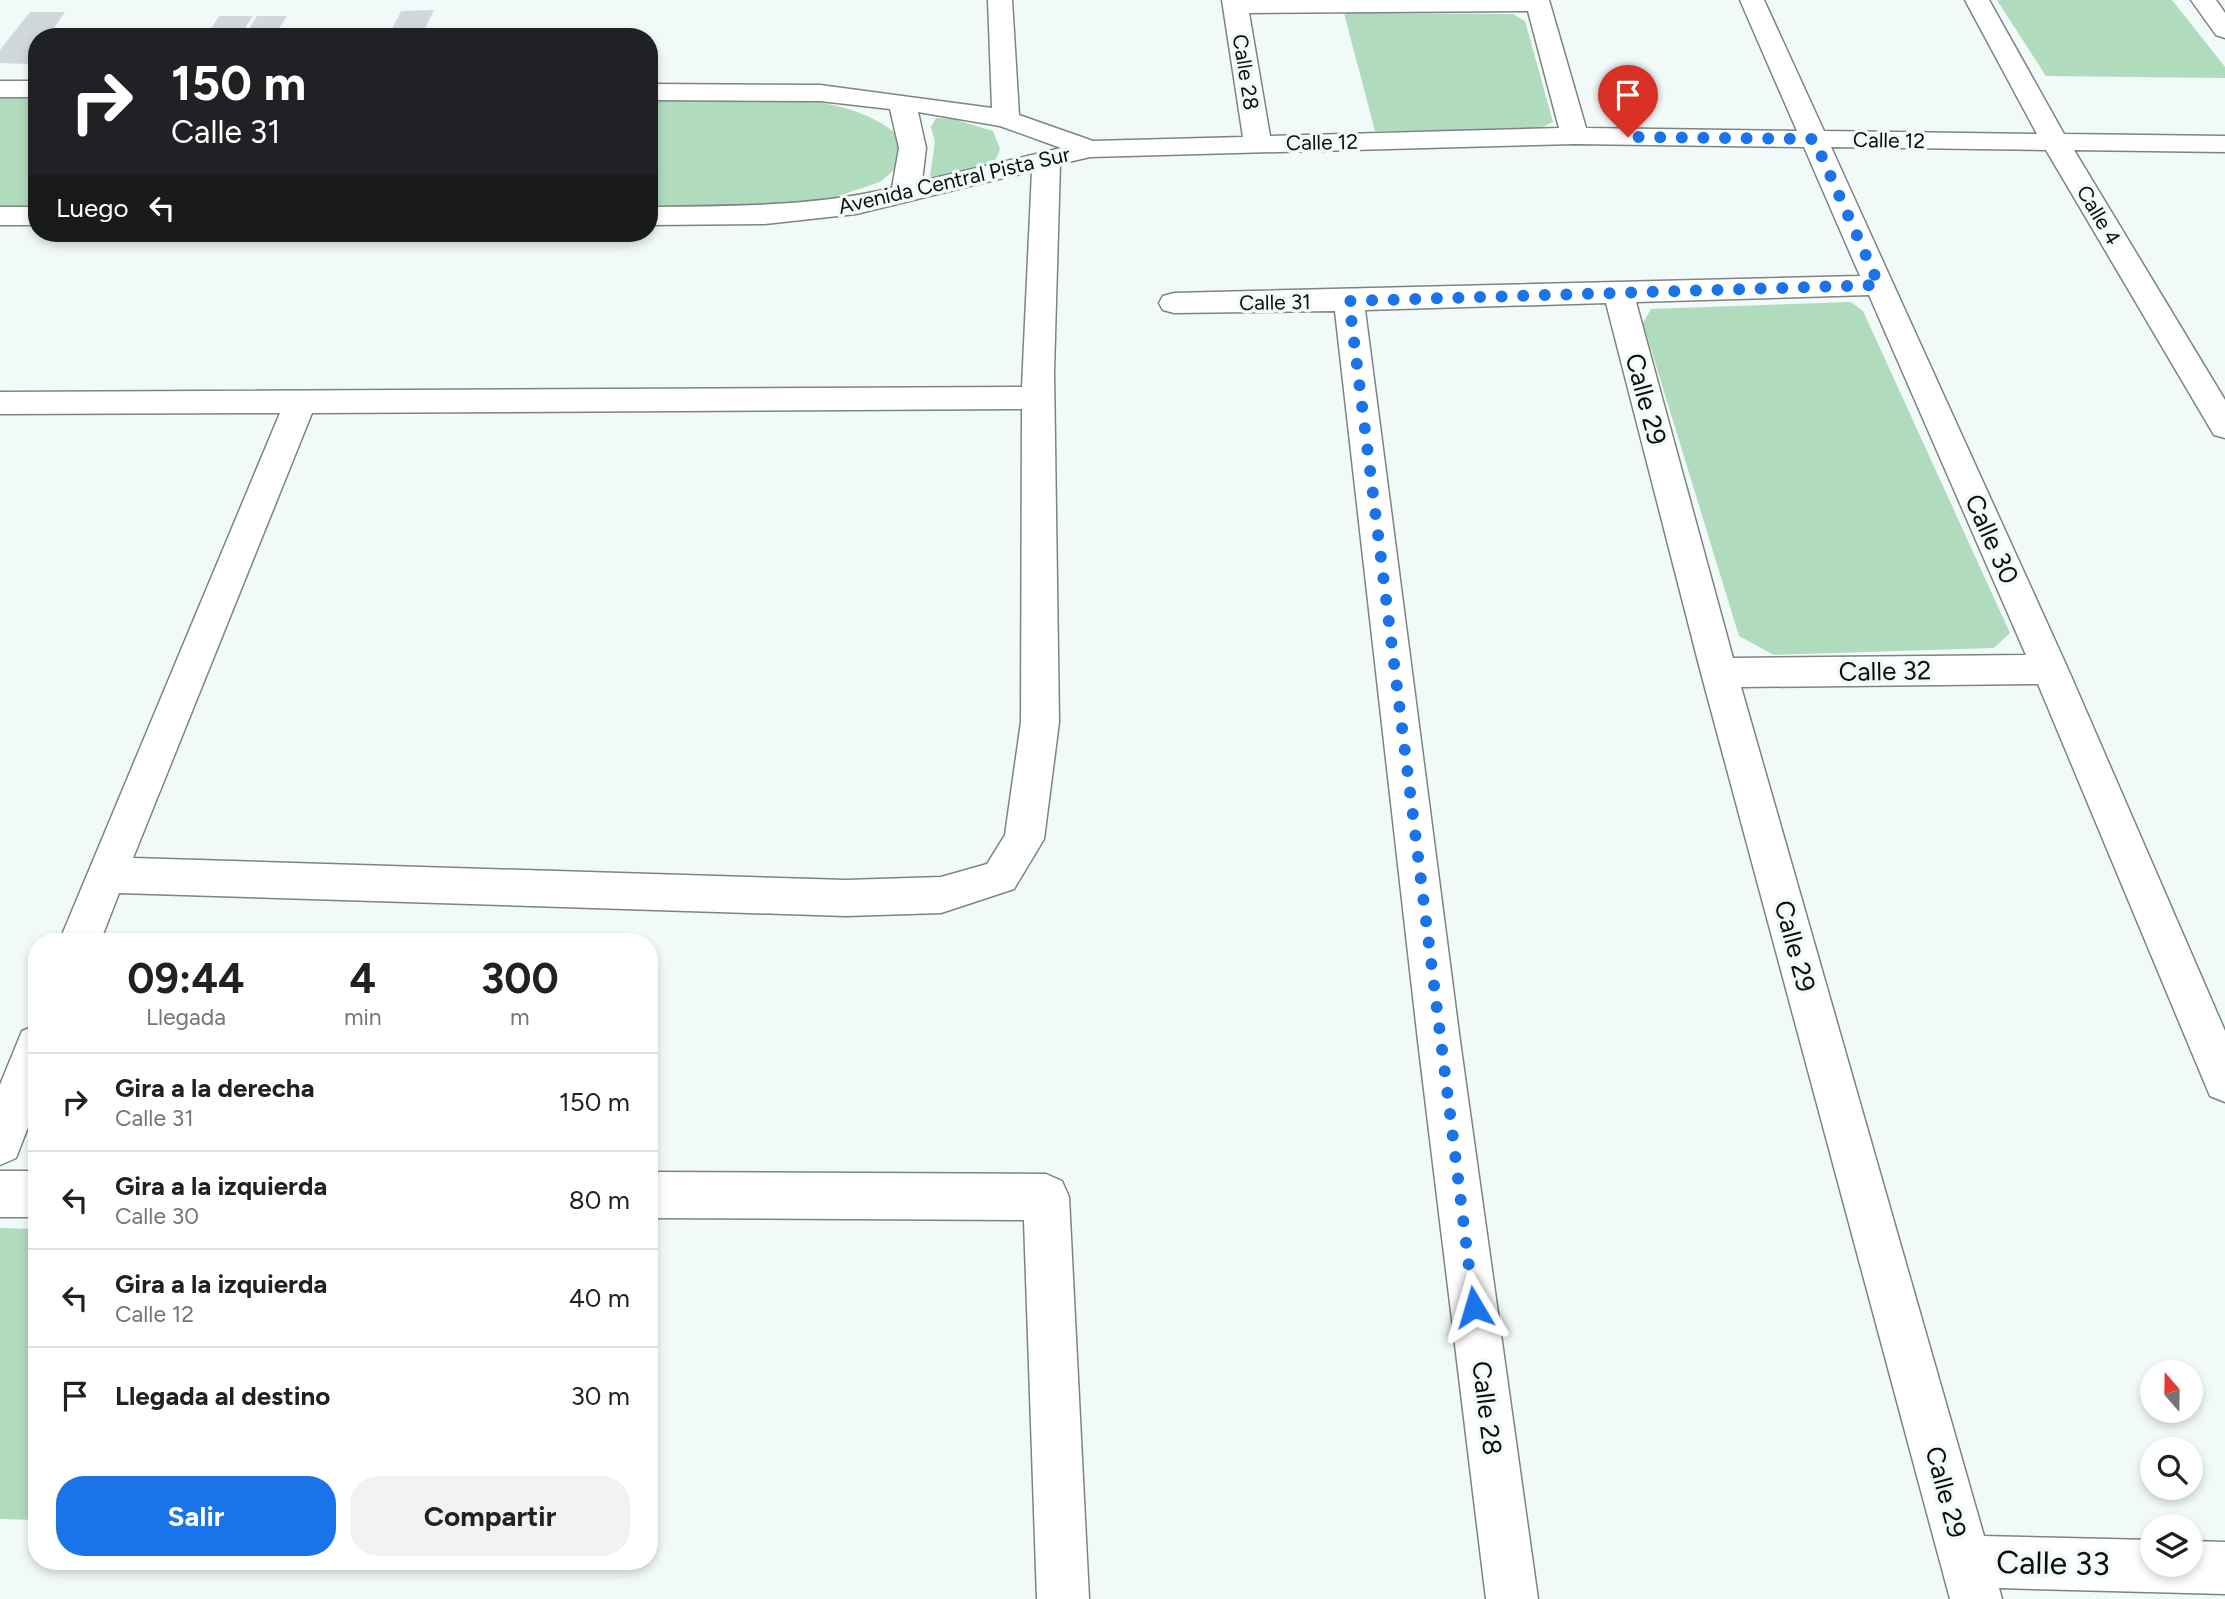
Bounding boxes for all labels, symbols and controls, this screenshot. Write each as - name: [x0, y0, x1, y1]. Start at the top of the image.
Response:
- street label: Calle 28: [1228, 32, 1264, 112]
- text: 150 m: [171, 53, 306, 112]
- icon: right: [56, 56, 147, 147]
- pin: [1598, 65, 1658, 137]
- icon: arrive: [1609, 76, 1647, 114]
- text: Calle 31: [171, 113, 280, 151]
- street label: Calle 12: [1853, 127, 1925, 153]
- street label: Calle 12: [1286, 129, 1358, 155]
- street label: Avenida Central Pista Sur: [836, 141, 1072, 219]
- street label: Calle 4: [2072, 181, 2126, 249]
- icon: left: [143, 189, 181, 227]
- text: Luego: [56, 192, 129, 224]
- street label: Calle 31: [1239, 289, 1311, 315]
- street label: Calle 29: [1618, 350, 1674, 448]
- street label: Calle 30: [1958, 489, 2026, 589]
- street label: Calle 32: [1838, 654, 1932, 688]
- street label: Calle 29: [1767, 897, 1823, 995]
- text: 09:44: [127, 953, 245, 1004]
- text: 4: [350, 953, 376, 1004]
- text: 300: [481, 953, 559, 1004]
- text: Llegada: [146, 1003, 226, 1031]
- text: min: [344, 1003, 382, 1031]
- text: m: [510, 1003, 530, 1031]
- text: Gira a la derecha: [115, 1072, 315, 1104]
- icon: right: [56, 1083, 94, 1121]
- text: 150 m: [559, 1086, 630, 1118]
- text: Calle 31: [115, 1104, 194, 1132]
- text: Gira a la izquierda: [115, 1170, 327, 1202]
- icon: left: [56, 1181, 94, 1219]
- text: 80 m: [569, 1184, 630, 1216]
- text: Calle 30: [115, 1202, 199, 1230]
- text: Gira a la izquierda: [115, 1268, 327, 1300]
- position arrow: [1437, 1270, 1511, 1344]
- icon: left: [56, 1279, 94, 1317]
- text: 40 m: [569, 1282, 630, 1314]
- text: Calle 12: [115, 1300, 194, 1328]
- street label: Calle 28: [1465, 1359, 1509, 1457]
- north arrow: [2140, 1360, 2203, 1423]
- map controls: [2140, 1360, 2203, 1577]
- icon: arrive: [56, 1377, 94, 1415]
- text: Llegada al destino: [115, 1380, 330, 1412]
- text: 30 m: [571, 1380, 630, 1412]
- button: search: [2140, 1437, 2203, 1500]
- street label: Calle 29: [1918, 1443, 1974, 1541]
- button: Salir: [56, 1476, 336, 1556]
- button: Compartir: [350, 1476, 630, 1556]
- button: layers: [2140, 1514, 2203, 1577]
- street label: Calle 33: [1996, 1543, 2110, 1583]

